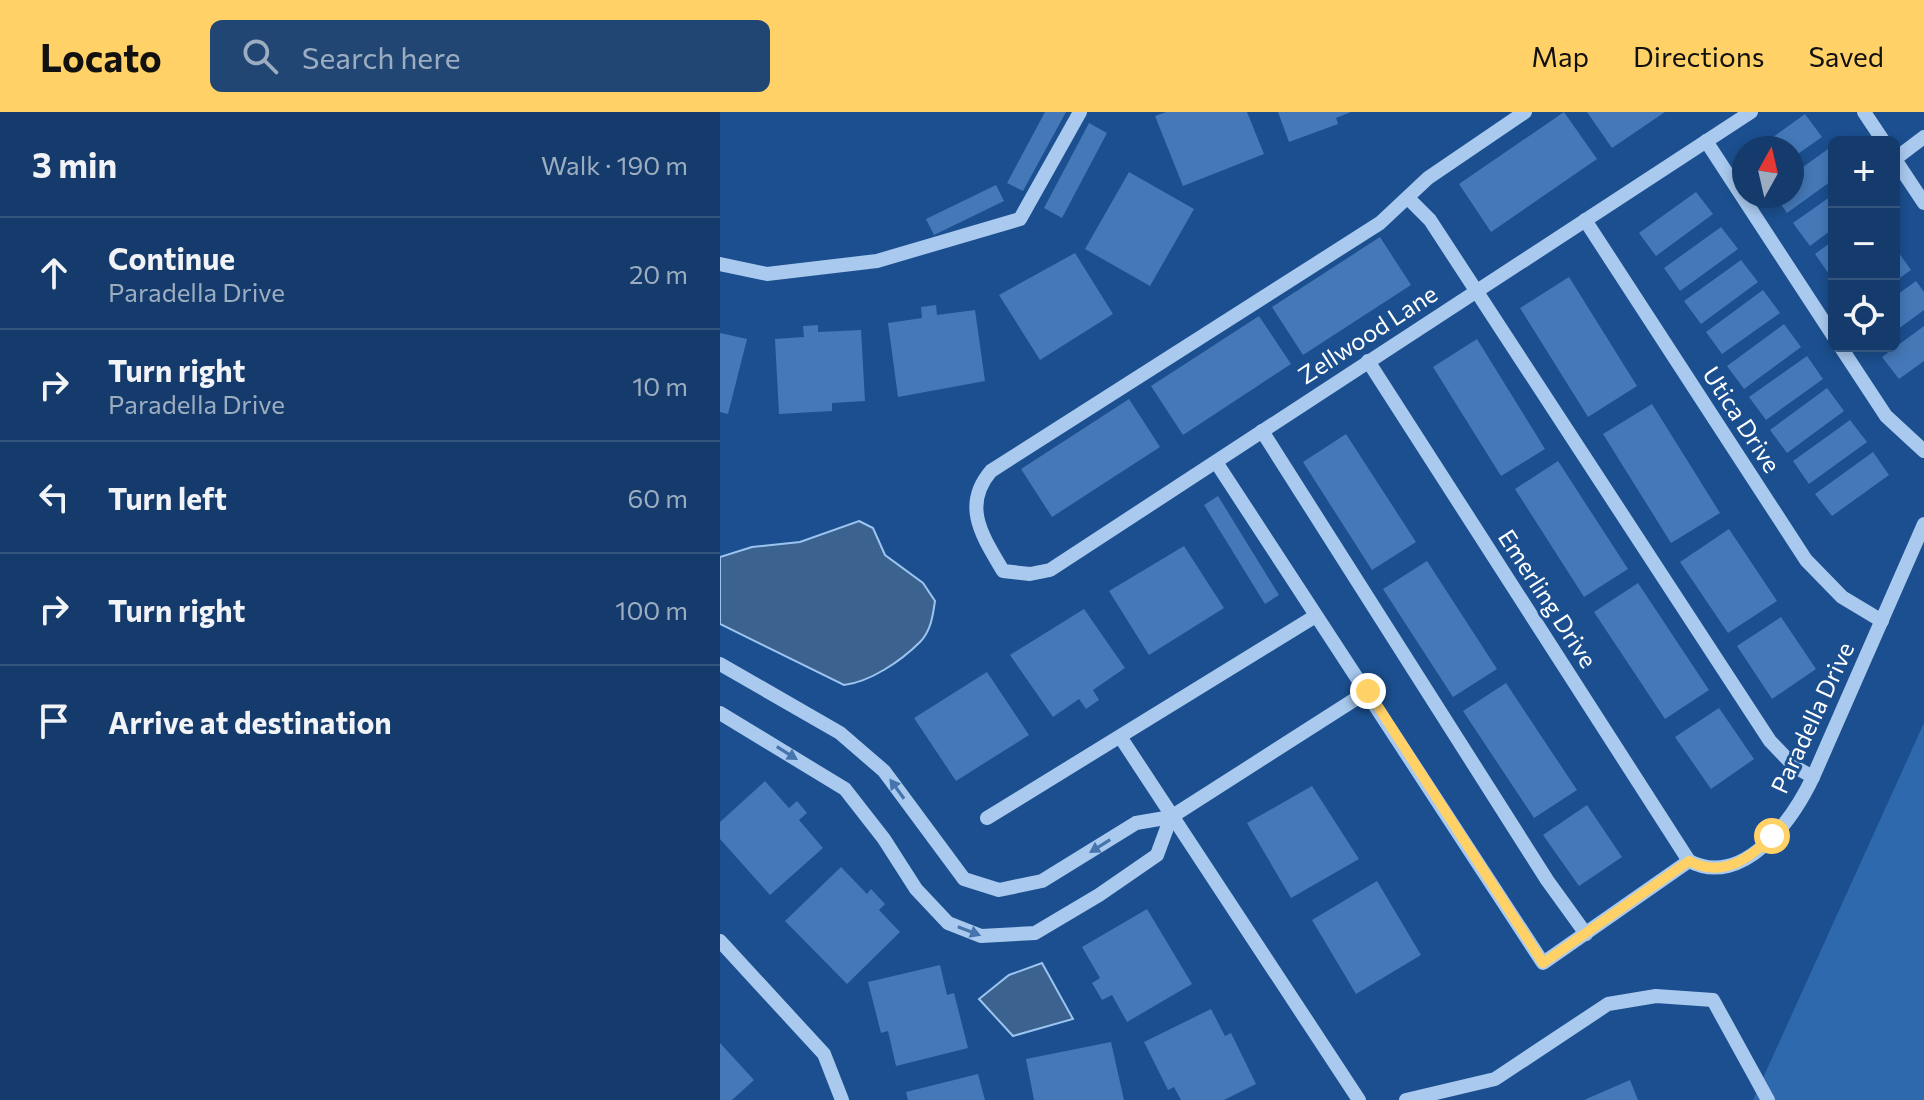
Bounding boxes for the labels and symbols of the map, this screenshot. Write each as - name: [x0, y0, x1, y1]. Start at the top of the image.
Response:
- north arrow: [1732, 136, 1804, 208]
- street label: Zellwood Lane: [1292, 278, 1442, 389]
- street label: Utica Drive: [1697, 361, 1787, 478]
- street label: Emerling Drive: [1493, 524, 1604, 673]
- street label: Paradella Drive: [1764, 637, 1859, 798]
- route end: [1350, 673, 1386, 709]
- one-way arrow: [776, 746, 798, 760]
- one-way arrow: [890, 779, 905, 800]
- route start: [1754, 818, 1790, 854]
- one-way arrow: [1089, 838, 1111, 852]
- one-way arrow: [957, 925, 981, 938]

